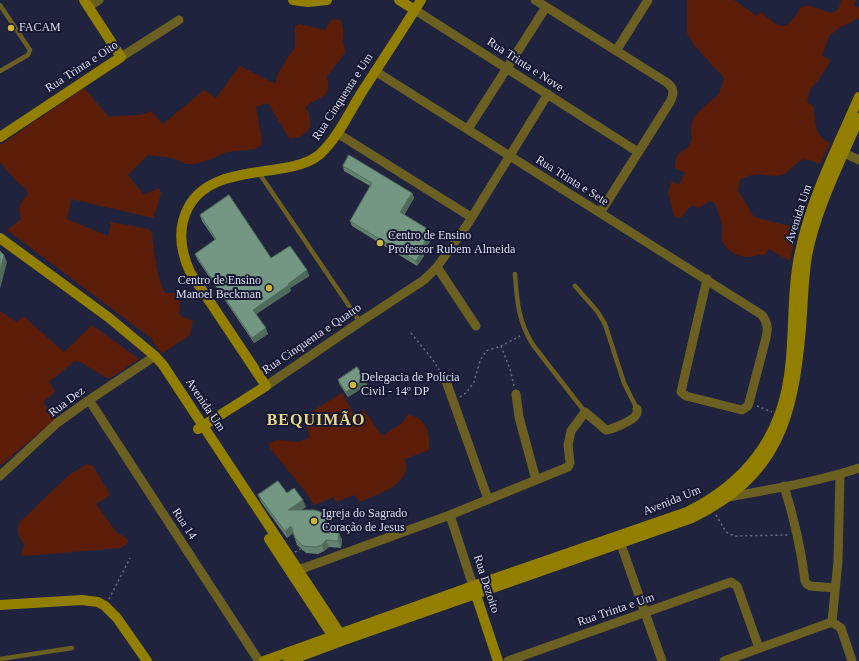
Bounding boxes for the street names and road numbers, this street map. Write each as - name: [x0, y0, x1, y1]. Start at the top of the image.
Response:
- street label: Rua Trinta e Nove: [484, 35, 566, 95]
- street label: Rua Trinta e Oito: [43, 38, 121, 96]
- street label: Rua Cinquenta e Um: [309, 51, 377, 143]
- street label: Rua Trinta e Sete: [533, 153, 611, 209]
- street label: Avenida Um: [783, 183, 815, 245]
- street label: Rua Cinquenta e Quatro: [260, 301, 364, 377]
- street label: Avenida Um: [182, 376, 228, 434]
- street label: Rua Dez: [46, 384, 88, 420]
- street label: Avenida Um: [641, 483, 703, 519]
- street label: Rua 14: [169, 506, 199, 542]
- street label: Rua Dezoito: [470, 553, 502, 615]
- street label: Rua Trinta e Um: [576, 590, 656, 630]

